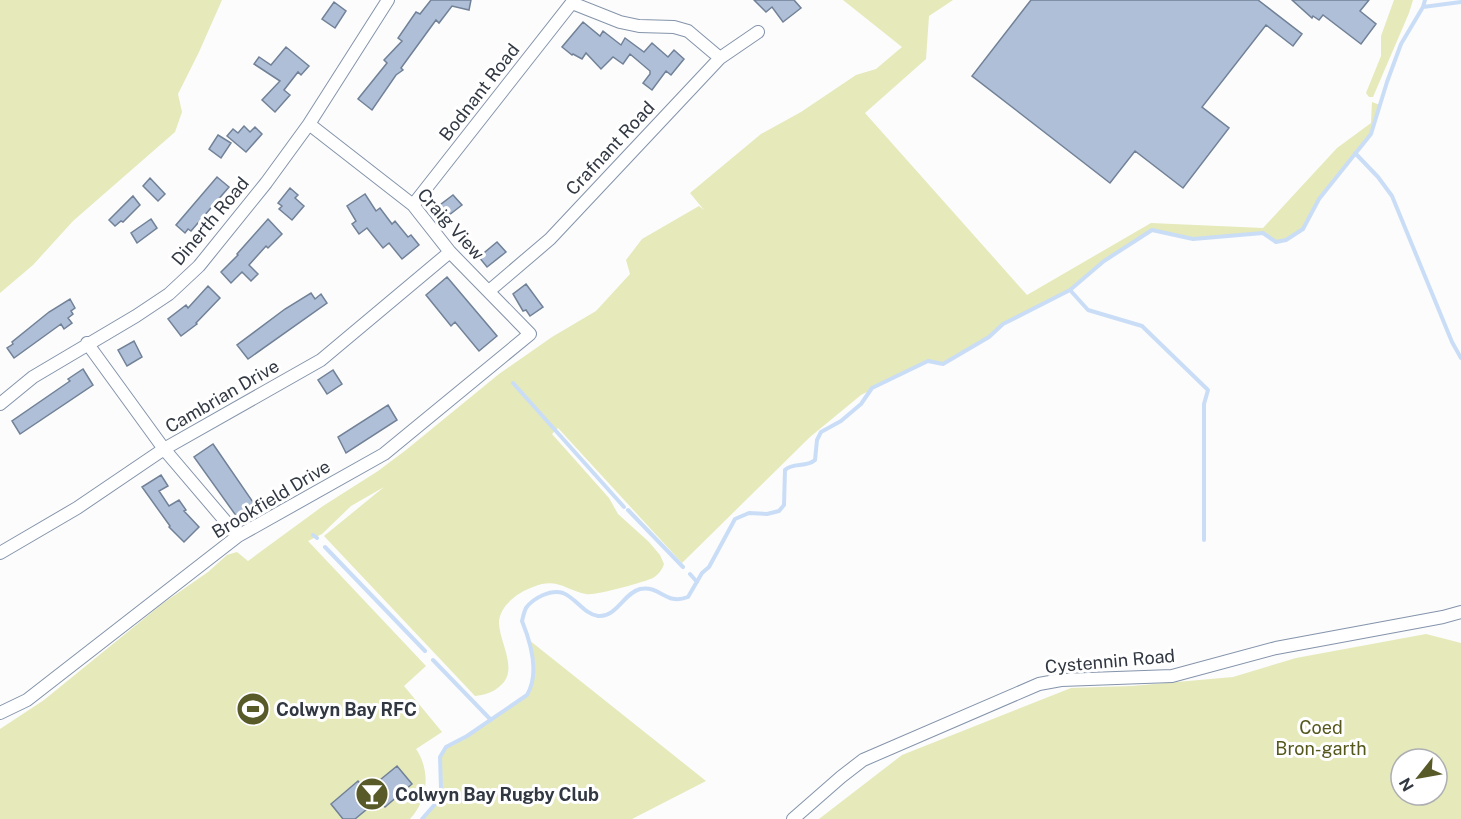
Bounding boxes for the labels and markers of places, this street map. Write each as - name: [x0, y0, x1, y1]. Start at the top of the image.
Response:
- sports icon: Colwyn Bay RFC: [235, 691, 271, 727]
- place label: Colwyn Bay RFC: [276, 699, 417, 720]
- bar icon: Colwyn Bay Rugby Club: [354, 776, 390, 812]
- place label: Colwyn Bay Rugby Club: [395, 784, 599, 805]

